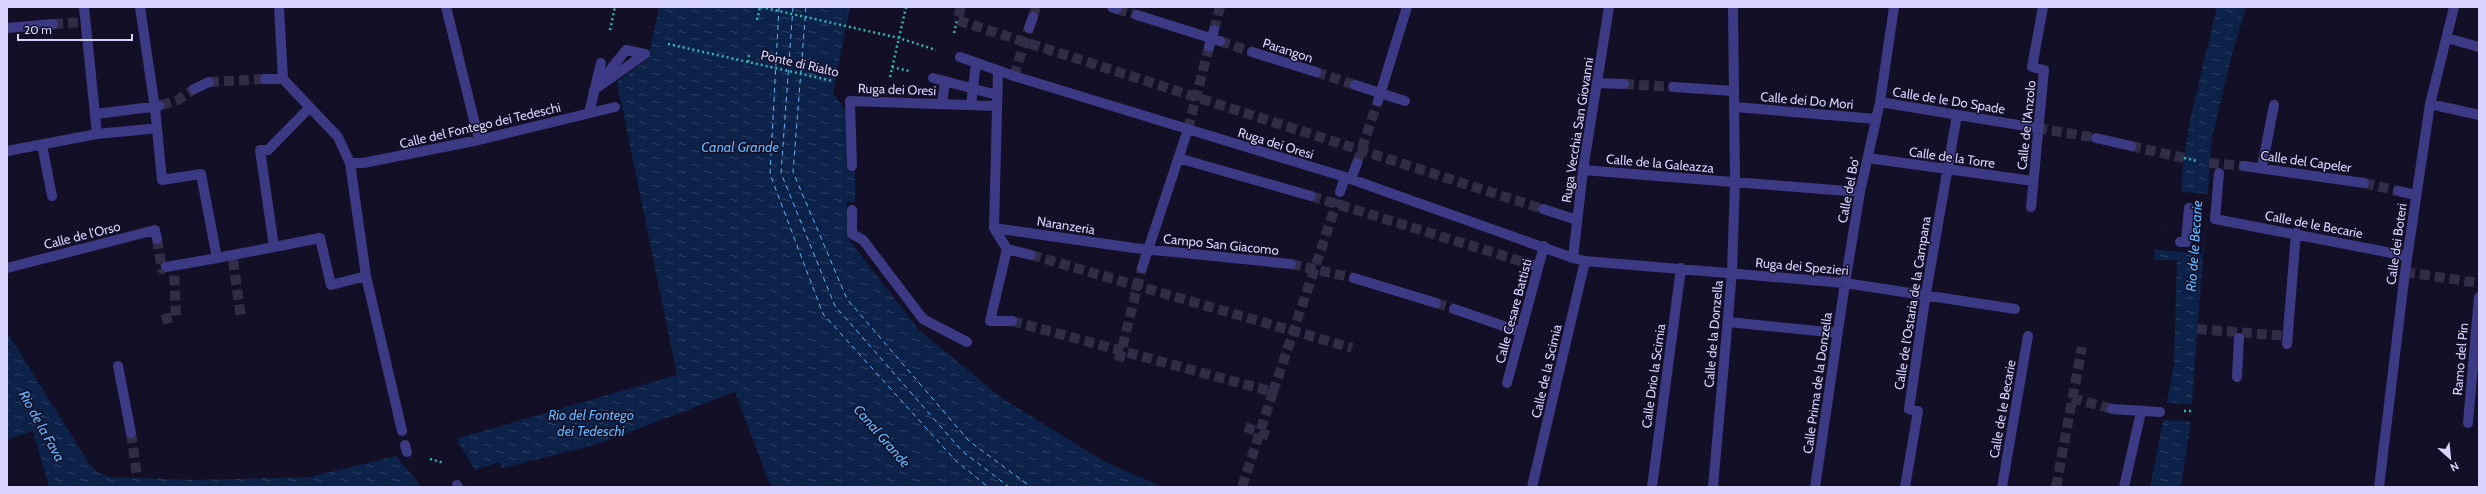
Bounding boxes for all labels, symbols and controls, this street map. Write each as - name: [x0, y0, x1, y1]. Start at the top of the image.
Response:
- scale bar: [18, 16, 132, 42]
- text: 20 m: [24, 22, 52, 37]
- street label: Parangon: [1261, 34, 1315, 66]
- street label: Ponte di Rialto: [759, 46, 841, 80]
- street label: Ruga Vecchia San Giovanni: [1558, 56, 1596, 204]
- street label: Calle de l'Anzolo: [2013, 79, 2039, 171]
- street label: Ruga dei Oresi: [858, 80, 936, 98]
- street label: Calle de le Do Spade: [1892, 83, 2007, 117]
- street label: Calle dei Do Mori: [1760, 88, 1854, 112]
- street label: Calle del Fontego dei Tedeschi: [398, 99, 562, 151]
- street label: Ruga dei Oresi: [1236, 124, 1316, 162]
- water label: Canal Grande: [701, 138, 779, 156]
- street label: Calle de la Torre: [1908, 143, 1996, 171]
- street label: Calle del Capeler: [2259, 147, 2353, 175]
- street label: Calle de la Galeazza: [1605, 150, 1715, 176]
- street label: Calle del Bo': [1834, 156, 1862, 224]
- water label: Rio de le Becarie: [2182, 199, 2206, 292]
- street label: Calle dei Boteri: [2382, 202, 2410, 286]
- street label: Calle de le Becarie: [2264, 207, 2365, 241]
- street label: Naranzeria: [1036, 213, 1097, 238]
- street label: Calle de l'Ostaria de la Campana: [1890, 214, 1934, 391]
- street label: Calle de l'Orso: [42, 218, 122, 252]
- street label: Campo San Giacomo: [1162, 230, 1280, 258]
- street label: Ruga dei Spezieri: [1755, 254, 1849, 278]
- street label: Calle Cesare Battisti: [1491, 257, 1535, 365]
- street label: Calle de la Donzella: [1700, 279, 1726, 388]
- street label: Calle Prima de la Donzella: [1799, 311, 1835, 455]
- street label: Calle de la Scimia: [1527, 322, 1565, 419]
- street label: Calle Drio la Scimia: [1638, 322, 1668, 429]
- street label: Ramo del Pin: [2449, 322, 2471, 396]
- street label: Calle de le Becarie: [1985, 358, 2019, 459]
- water label: Rio de la Fava: [15, 387, 69, 465]
- water label: Canal Grande: [850, 401, 915, 472]
- water label: Rio del Fontego dei Tedeschi: [548, 406, 634, 440]
- north arrow: [2430, 438, 2470, 478]
- text: N: [2448, 459, 2461, 475]

